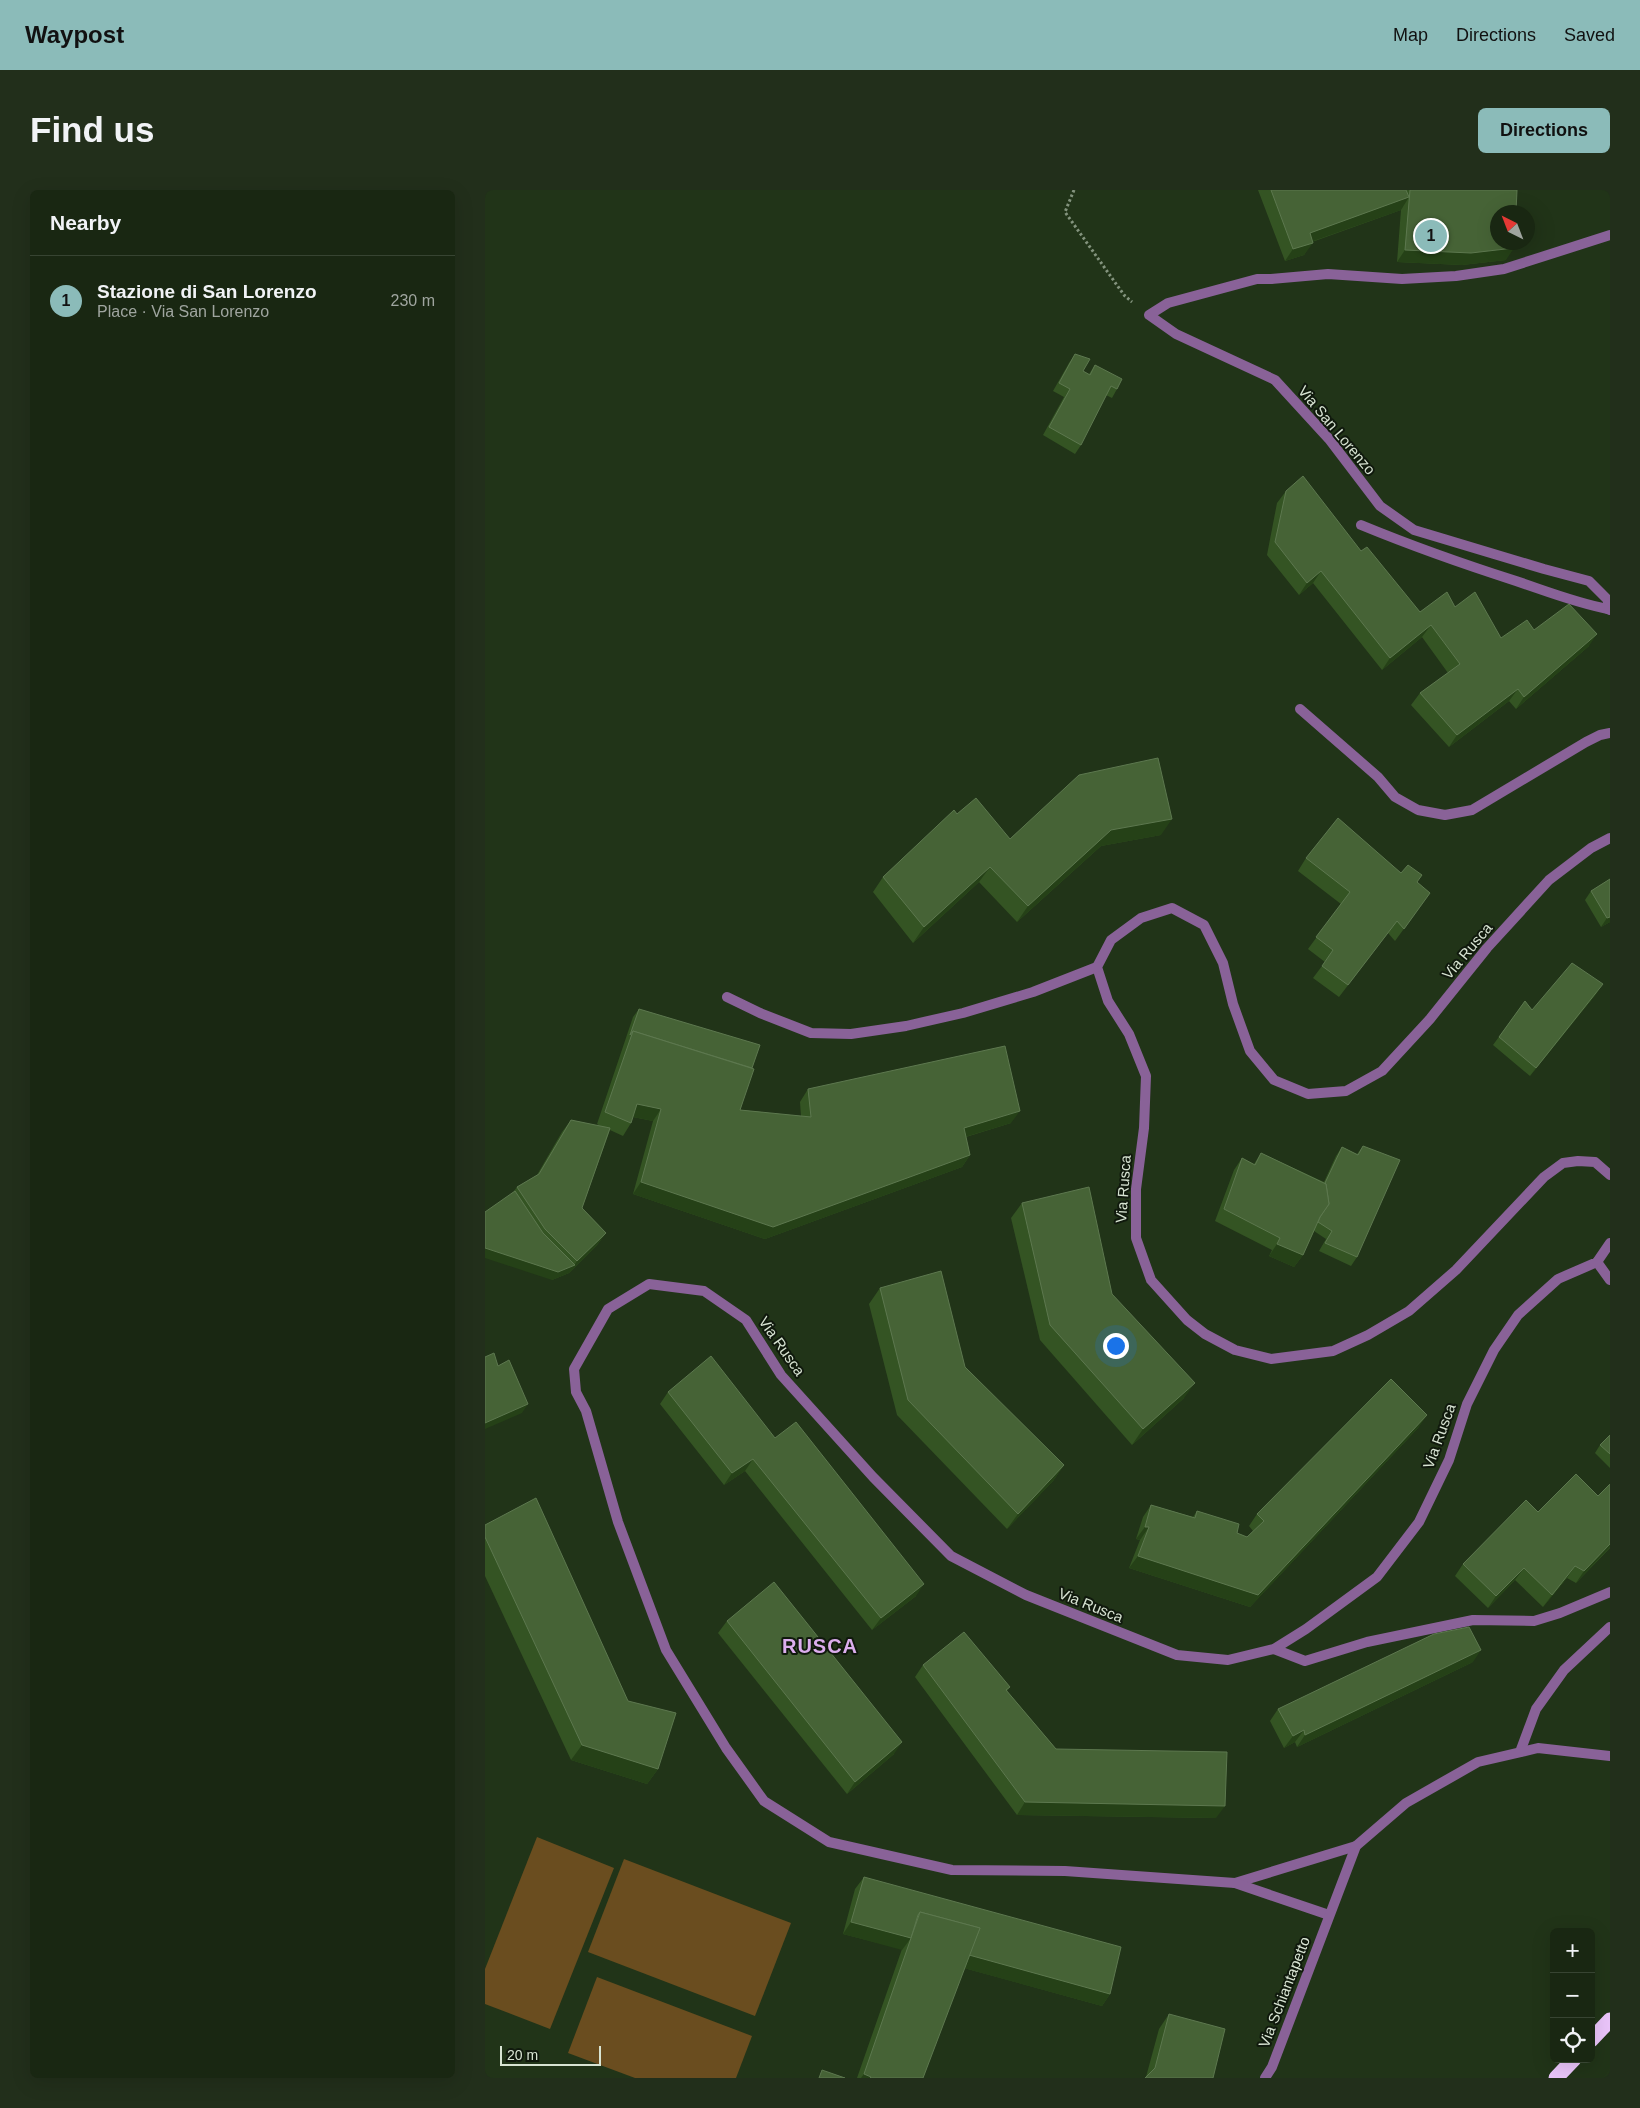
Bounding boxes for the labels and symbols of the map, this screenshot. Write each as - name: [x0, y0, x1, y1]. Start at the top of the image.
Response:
- north arrow: [1490, 205, 1535, 250]
- pin: 1: [1415, 217, 1447, 255]
- street label: Via San Lorenzo: [1295, 382, 1379, 478]
- street label: Via Rusca: [1439, 919, 1496, 983]
- street label: Via Rusca: [1112, 1154, 1134, 1224]
- street label: Via Rusca: [756, 1313, 809, 1379]
- your location: [1103, 1333, 1129, 1359]
- street label: Via Rusca: [1419, 1400, 1459, 1471]
- street label: Via Rusca: [1056, 1584, 1126, 1626]
- district label: RUSCA: [782, 1635, 858, 1657]
- street label: Via Schiantapetto: [1255, 1934, 1313, 2050]
- scale bar: [500, 2043, 601, 2066]

